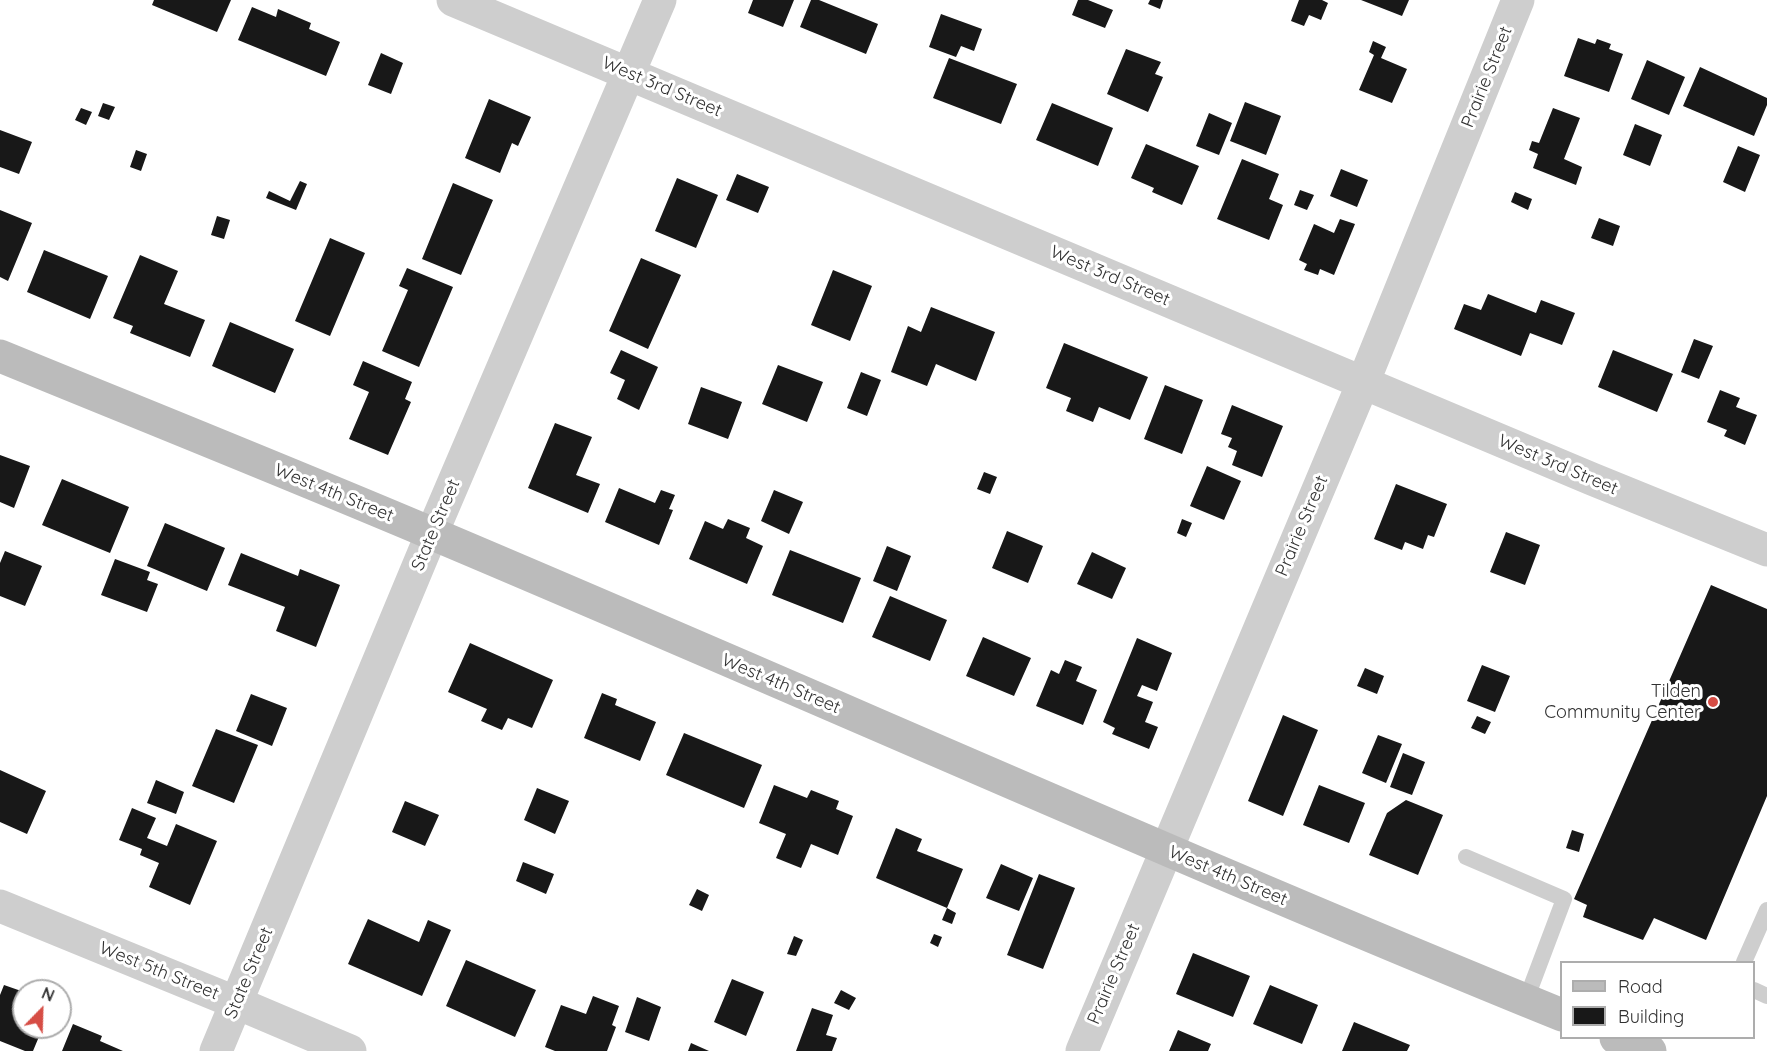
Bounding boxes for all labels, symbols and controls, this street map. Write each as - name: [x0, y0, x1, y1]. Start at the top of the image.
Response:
- street label: Prairie Street: [1457, 23, 1517, 131]
- street label: West 3rd Street: [599, 52, 725, 122]
- street label: West 3rd Street: [1047, 241, 1173, 311]
- street label: West 3rd Street: [1495, 430, 1621, 500]
- street label: West 4th Street: [271, 459, 397, 527]
- street label: Prairie Street: [1271, 472, 1333, 580]
- street label: State Street: [407, 476, 465, 574]
- street label: West 4th Street: [718, 649, 844, 719]
- place label: Tilden Community Center: [1544, 681, 1701, 724]
- marker: Tilden Community Center: [1706, 695, 1720, 709]
- street label: West 4th Street: [1165, 841, 1291, 911]
- street label: Prairie Street: [1083, 920, 1145, 1028]
- street label: State Street: [220, 924, 278, 1022]
- street label: West 5th Street: [96, 937, 222, 1005]
- legend: [1560, 961, 1755, 1039]
- text: Road: [1618, 975, 1663, 998]
- north arrow: [12, 979, 72, 1039]
- text: N: [39, 983, 58, 1006]
- text: Building: [1618, 1005, 1684, 1028]

